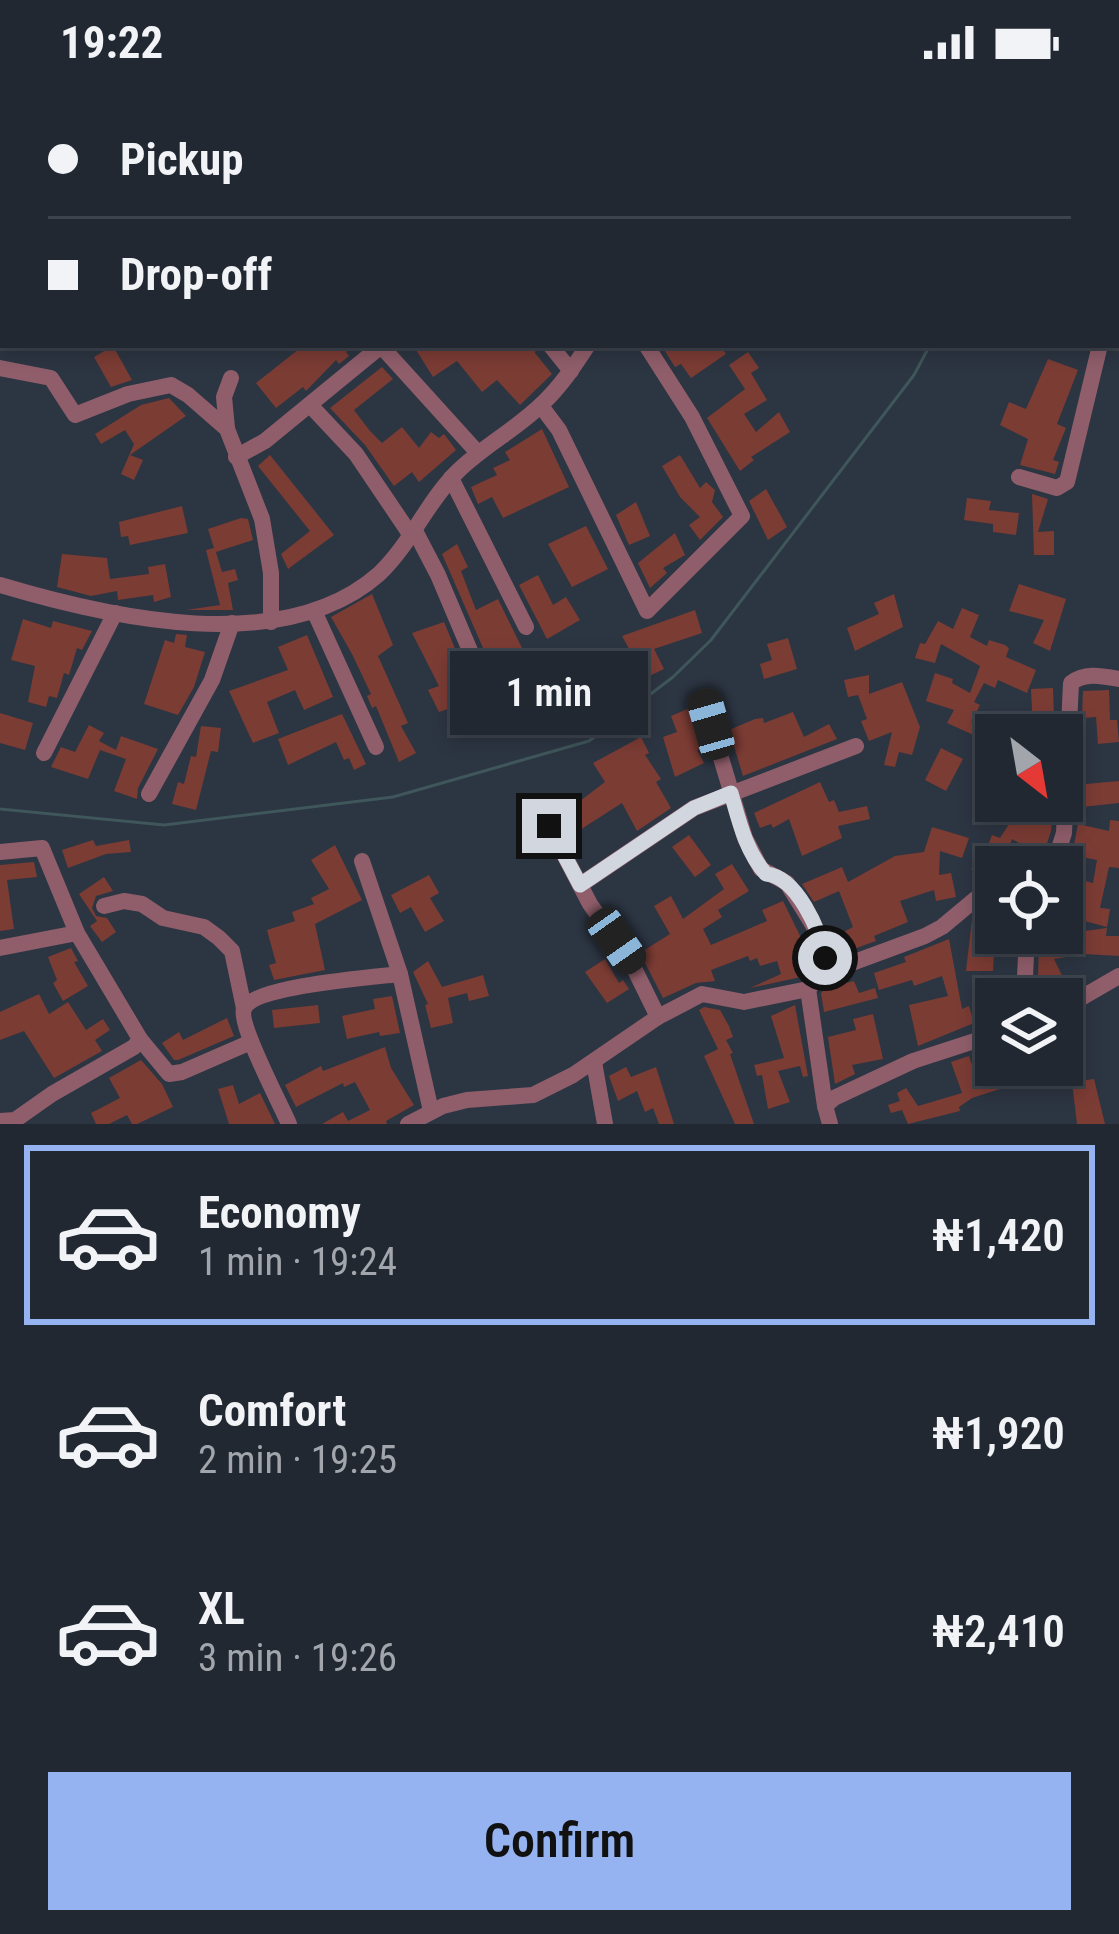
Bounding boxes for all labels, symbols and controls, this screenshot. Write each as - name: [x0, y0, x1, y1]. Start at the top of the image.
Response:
- text: 19:22: [60, 16, 163, 69]
- text: Pickup: [120, 133, 244, 186]
- text: Drop-off: [120, 248, 272, 301]
- callout: 1 min: [450, 652, 648, 736]
- text: 1 min: [506, 670, 592, 716]
- car: [684, 684, 738, 764]
- north arrow: [975, 714, 1083, 822]
- map controls: [975, 714, 1083, 1086]
- route end: [522, 799, 576, 853]
- button: locate: [975, 846, 1083, 954]
- car: [582, 901, 652, 981]
- route start: [798, 931, 852, 985]
- button: layers: [975, 978, 1083, 1086]
- icon: car: [54, 1181, 162, 1289]
- text: Economy: [198, 1186, 361, 1239]
- text: ₦1,420: [932, 1209, 1065, 1262]
- text: 1 min · 19:24: [198, 1239, 397, 1285]
- icon: car: [54, 1379, 162, 1487]
- text: Comfort: [198, 1384, 346, 1437]
- text: ₦1,920: [932, 1407, 1065, 1460]
- text: 2 min · 19:25: [198, 1437, 397, 1483]
- icon: car: [54, 1577, 162, 1685]
- text: XL: [198, 1582, 245, 1635]
- text: ₦2,410: [932, 1605, 1065, 1658]
- text: 3 min · 19:26: [198, 1635, 397, 1681]
- button: Confirm: [48, 1772, 1071, 1910]

